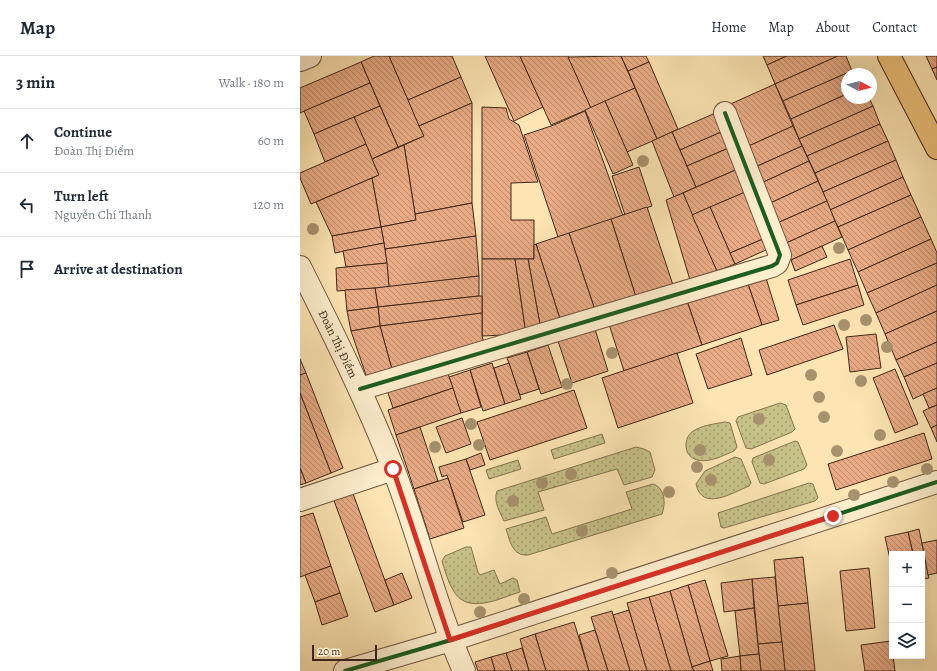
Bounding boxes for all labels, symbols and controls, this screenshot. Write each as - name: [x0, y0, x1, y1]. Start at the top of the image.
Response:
- text: Map: [20, 15, 55, 41]
- text: Home: [711, 18, 746, 37]
- text: Map: [768, 18, 794, 37]
- text: About: [816, 18, 850, 37]
- text: Contact: [872, 18, 917, 37]
- north arrow: [841, 68, 877, 104]
- text: 3 min: [16, 71, 55, 94]
- text: Walk · 180 m: [218, 74, 284, 91]
- text: Continue: [54, 122, 112, 142]
- icon: ahead: [16, 130, 38, 152]
- text: 60 m: [258, 132, 284, 149]
- text: Đoàn Thị Điểm: [54, 142, 134, 159]
- text: Turn left: [54, 186, 109, 206]
- icon: left: [16, 194, 38, 216]
- text: 120 m: [253, 196, 284, 213]
- text: Nguyễn Chí Thanh: [54, 206, 152, 223]
- icon: arrive: [16, 258, 38, 280]
- text: Arrive at destination: [54, 259, 183, 279]
- street label: Đoàn Thị Điểm: [315, 307, 361, 381]
- route start: [384, 460, 402, 478]
- route end: [824, 507, 842, 525]
- map controls: [889, 551, 925, 659]
- button: +: [889, 551, 925, 587]
- button: −: [889, 587, 925, 623]
- button: layers: [889, 623, 925, 659]
- scale bar: [312, 643, 377, 662]
- text: 20 m: [318, 644, 340, 659]

